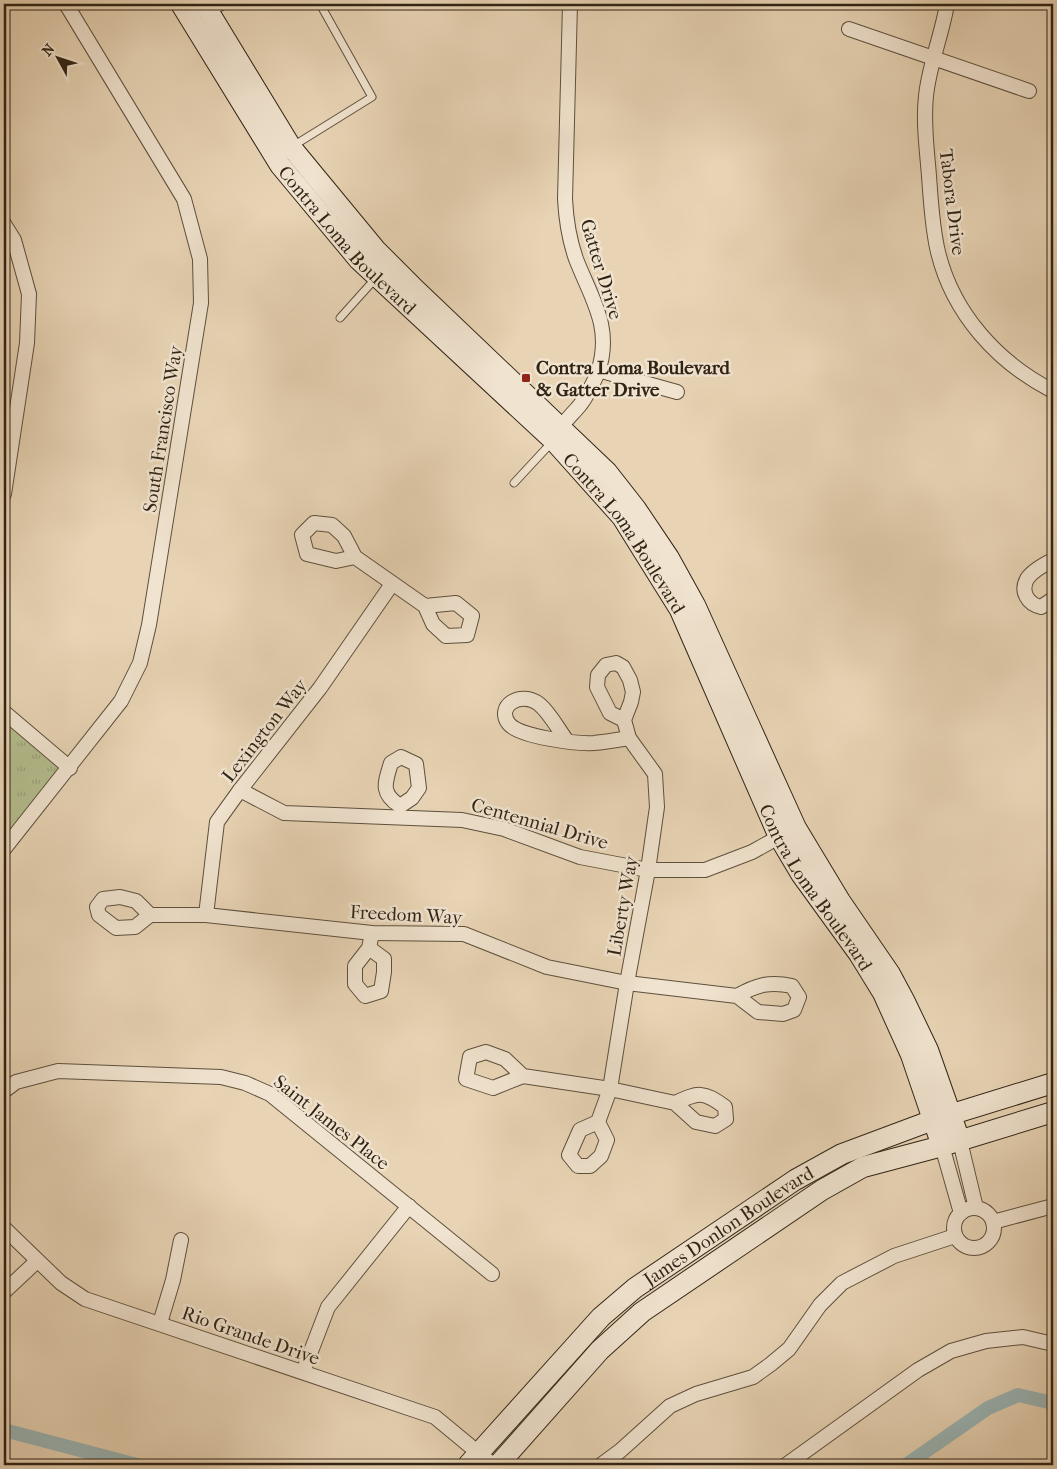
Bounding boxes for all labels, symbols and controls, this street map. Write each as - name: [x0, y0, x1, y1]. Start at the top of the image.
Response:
- north arrow: [32, 32, 82, 82]
- text: N: [38, 40, 59, 59]
- street label: Tabora Drive: [935, 148, 969, 256]
- street label: Contra Loma Boulevard: [273, 162, 421, 320]
- street label: Gatter Drive: [575, 216, 627, 322]
- street label: South Francisco Way: [139, 343, 187, 514]
- place label: Contra Loma Boulevard & Gatter Drive: [536, 357, 731, 401]
- marker: Contra Loma Boulevard & Gatter Drive: [520, 372, 532, 384]
- street label: Contra Loma Boulevard: [558, 449, 690, 618]
- street label: Lexington Way: [218, 674, 313, 787]
- street label: Centennial Drive: [469, 794, 611, 854]
- street label: Contra Loma Boulevard: [754, 801, 877, 976]
- street label: Liberty Way: [603, 853, 643, 958]
- street label: Freedom Way: [349, 901, 464, 929]
- street label: Saint James Place: [269, 1071, 394, 1175]
- street label: James Donlon Boulevard: [638, 1162, 818, 1292]
- street label: Rio Grande Drive: [179, 1302, 323, 1370]

